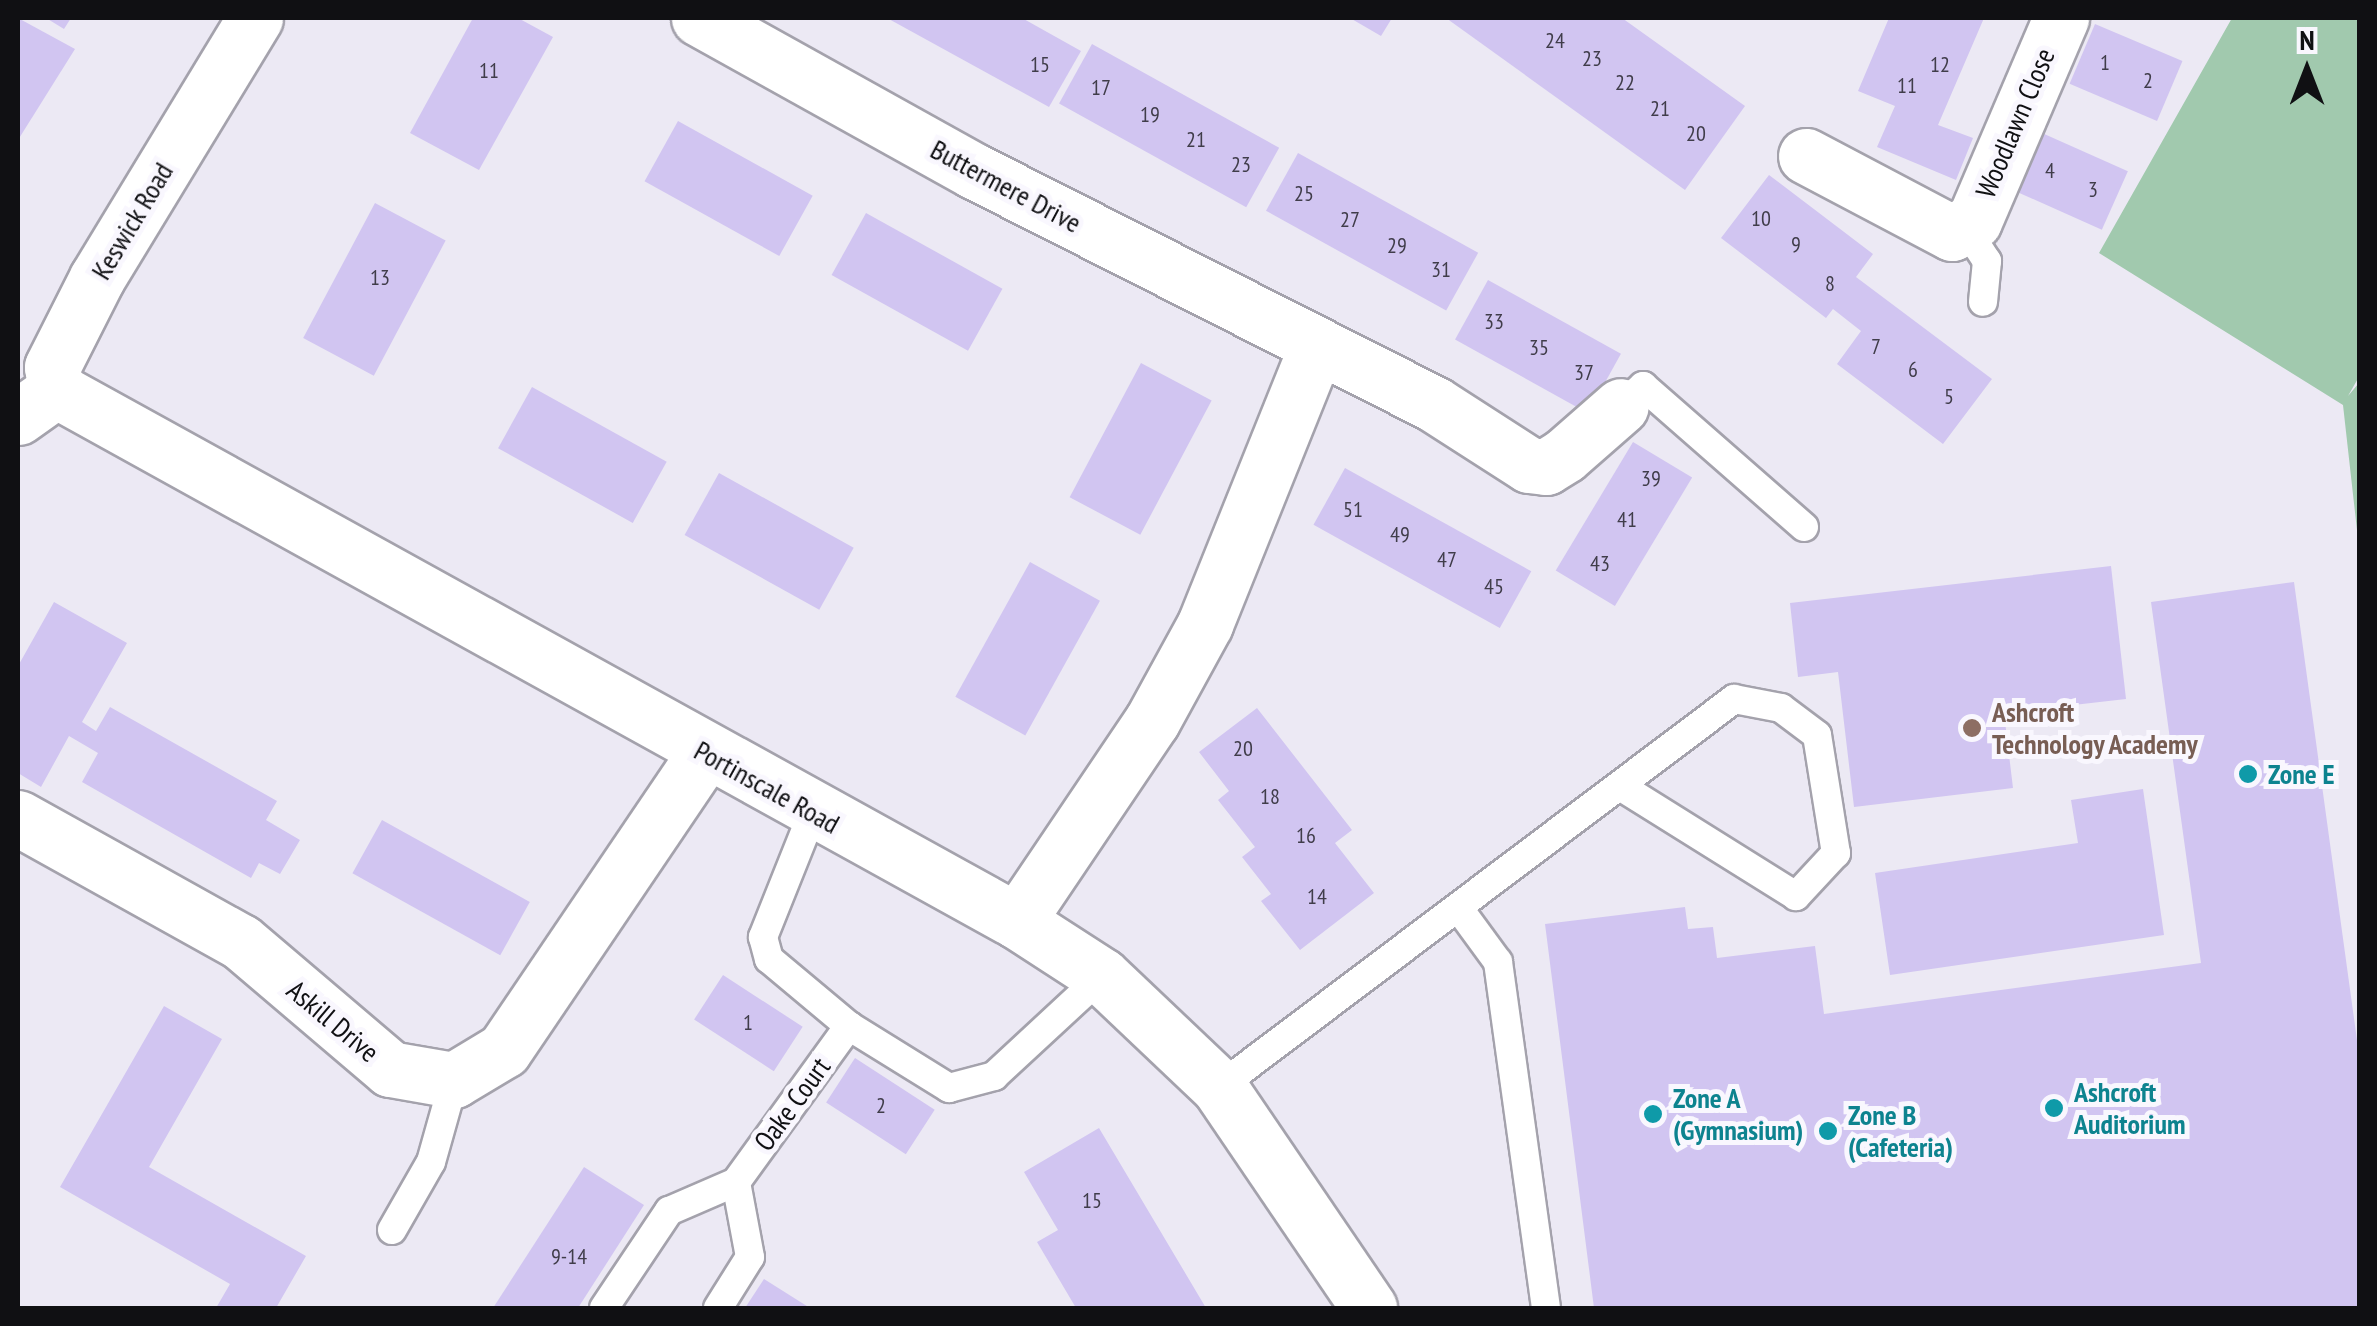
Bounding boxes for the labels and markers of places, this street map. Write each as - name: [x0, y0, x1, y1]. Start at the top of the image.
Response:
- place label: Ashcroft Technology Academy: [1992, 695, 2199, 761]
- marker: Ashcroft Technology Academy: [1961, 717, 1983, 739]
- place label: Zone E: [2268, 757, 2334, 791]
- marker: Zone E: [2237, 763, 2259, 785]
- place label: Ashcroft Auditorium: [2074, 1075, 2185, 1141]
- place label: Zone A (Gymnasium): [1673, 1081, 1803, 1147]
- marker: Ashcroft Auditorium: [2043, 1097, 2065, 1119]
- place label: Zone B (Cafeteria): [1848, 1098, 1953, 1164]
- marker: Zone A (Gymnasium): [1642, 1103, 1664, 1125]
- marker: Zone B (Cafeteria): [1817, 1120, 1839, 1142]

